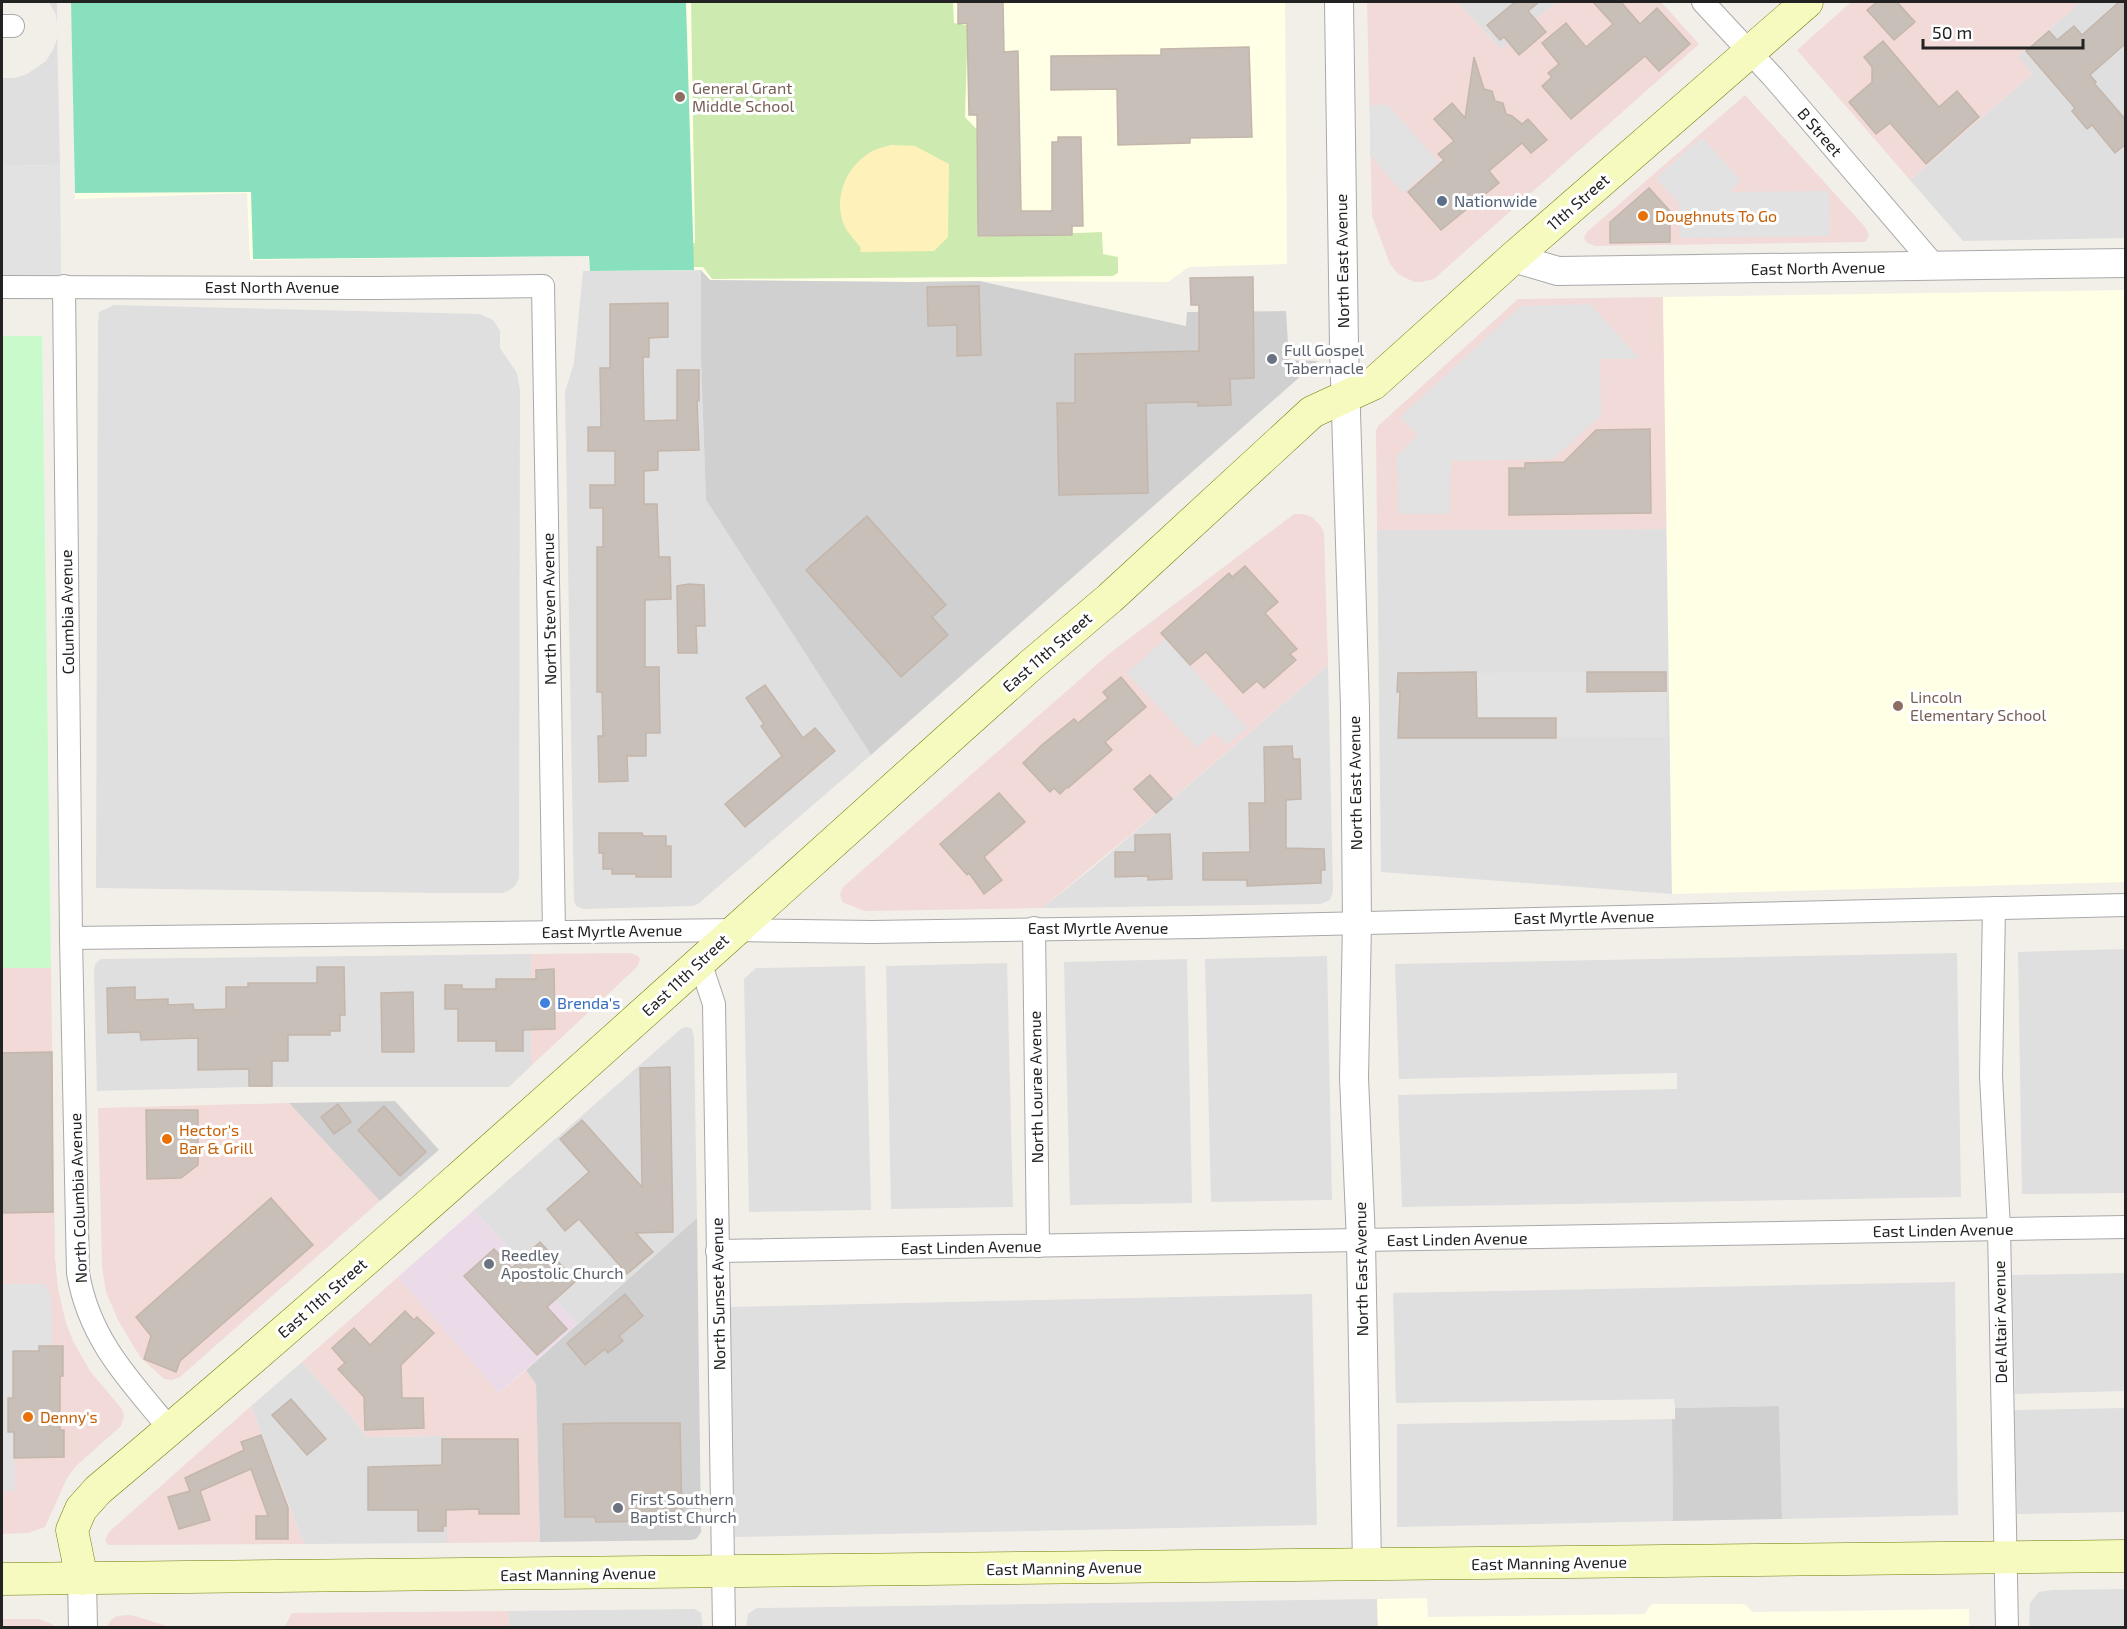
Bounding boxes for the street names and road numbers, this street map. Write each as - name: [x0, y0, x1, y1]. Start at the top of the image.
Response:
- street label: B Street: [1794, 104, 1847, 160]
- street label: 11th Street: [1543, 169, 1613, 234]
- street label: North East Avenue: [1331, 194, 1352, 328]
- street label: East North Avenue: [1751, 257, 1885, 278]
- street label: East North Avenue: [205, 277, 339, 296]
- street label: North Steven Avenue: [538, 533, 559, 685]
- street label: Columbia Avenue: [56, 549, 77, 675]
- street label: East 11th Street: [998, 608, 1095, 695]
- street label: North East Avenue: [1344, 716, 1365, 850]
- street label: East Myrtle Avenue: [1513, 906, 1654, 927]
- street label: East Myrtle Avenue: [1028, 918, 1168, 937]
- street label: East Myrtle Avenue: [541, 920, 682, 941]
- street label: East 11th Street: [637, 930, 732, 1020]
- street label: North Lourae Avenue: [1025, 1010, 1046, 1164]
- street label: North Columbia Avenue: [65, 1112, 90, 1284]
- street label: North East Avenue: [1350, 1202, 1371, 1336]
- street label: North Sunset Avenue: [707, 1217, 728, 1371]
- street label: East Linden Avenue: [1872, 1219, 2014, 1240]
- street label: East Linden Avenue: [1386, 1228, 1528, 1249]
- street label: East Linden Avenue: [900, 1236, 1042, 1257]
- street label: East 11th Street: [273, 1254, 370, 1341]
- street label: Del Altair Avenue: [1989, 1260, 2010, 1384]
- street label: East Manning Avenue: [1471, 1552, 1627, 1573]
- street label: East Manning Avenue: [986, 1557, 1142, 1578]
- street label: East Manning Avenue: [500, 1563, 656, 1584]

